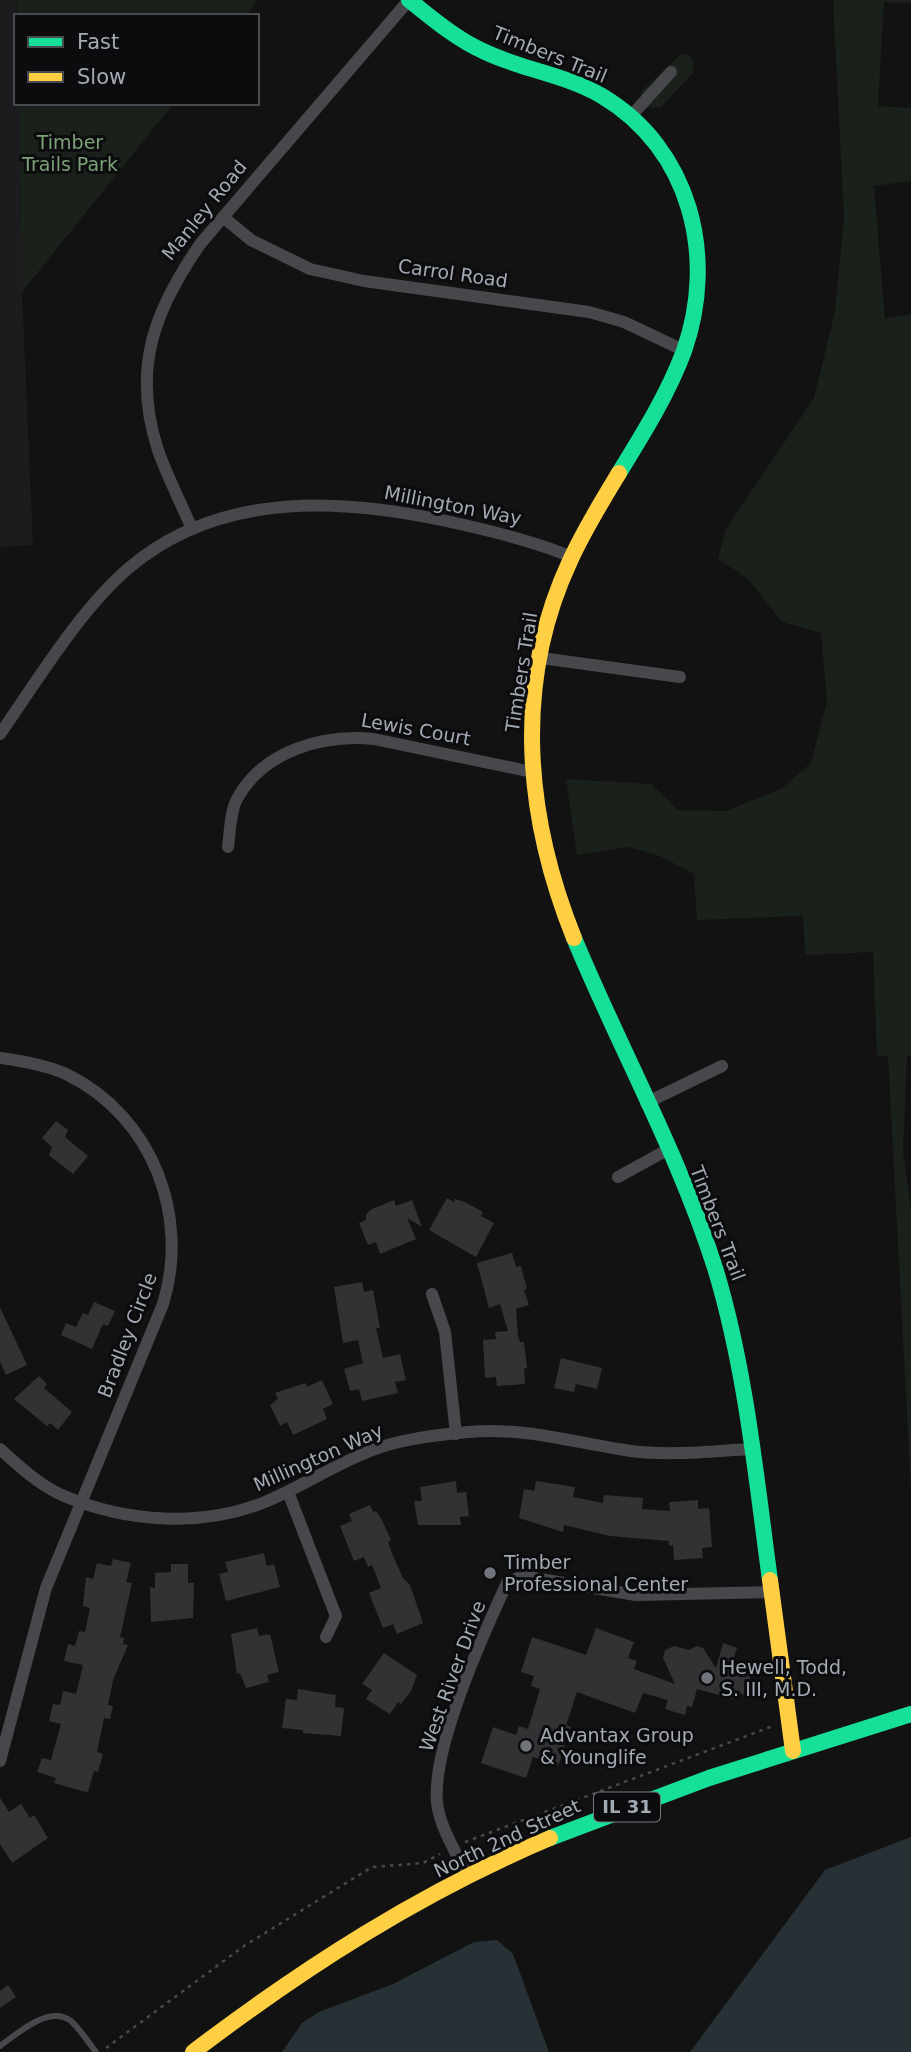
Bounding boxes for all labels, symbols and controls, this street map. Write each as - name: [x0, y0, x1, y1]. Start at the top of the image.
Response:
- legend: [14, 14, 259, 105]
- street label: Timbers Trail: [489, 21, 610, 87]
- text: Fast: [77, 30, 119, 54]
- text: Slow: [77, 65, 126, 89]
- park label: Timber Trails Park: [21, 131, 118, 175]
- street label: Manley Road: [157, 156, 251, 264]
- street label: Carrol Road: [397, 254, 509, 292]
- street label: Millington Way: [383, 481, 523, 529]
- street label: Timbers Trail: [501, 610, 541, 735]
- street label: Lewis Court: [359, 709, 473, 749]
- street label: Timbers Trail: [686, 1162, 750, 1283]
- street label: Bradley Circle: [93, 1269, 161, 1401]
- street label: Millington Way: [250, 1419, 386, 1495]
- place label: Timber Professional Center: [503, 1551, 688, 1595]
- marker: Timber Professional Center: [482, 1565, 498, 1581]
- street label: West River Drive: [415, 1598, 489, 1754]
- place label: Hewell, Todd, S. III, M.D.: [721, 1656, 847, 1700]
- marker: Hewell, Todd, S. III, M.D.: [699, 1670, 715, 1686]
- place label: Advantax Group & Younglife: [540, 1724, 694, 1768]
- marker: Advantax Group & Younglife: [518, 1738, 534, 1754]
- road number: IL 31: [594, 1793, 660, 1822]
- street label: North 2nd Street: [430, 1794, 584, 1882]

